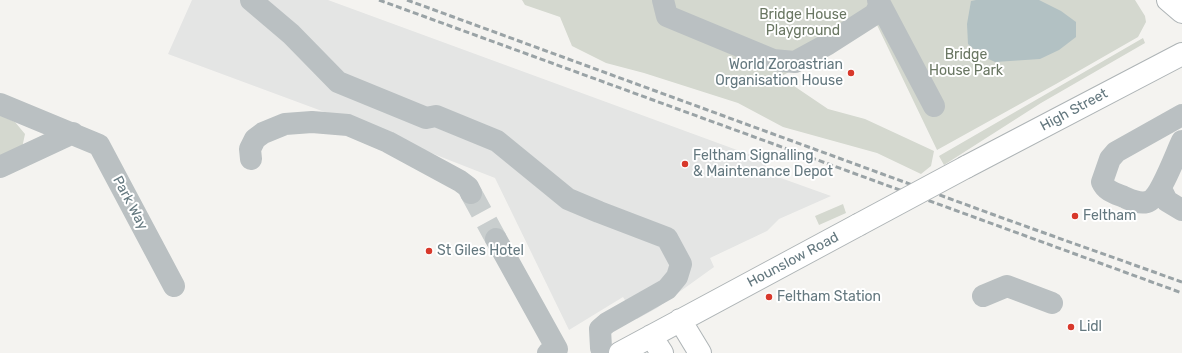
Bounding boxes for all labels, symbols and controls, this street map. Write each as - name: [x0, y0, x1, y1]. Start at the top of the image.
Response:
- park label: Bridge House Playground: [759, 7, 847, 40]
- park label: Bridge House Park: [929, 47, 1003, 80]
- place label: World Zoroastrian Organisation House: [715, 57, 843, 90]
- marker: World Zoroastrian Organisation House: [846, 68, 856, 78]
- street label: High Street: [1037, 85, 1111, 135]
- place label: Feltham Signalling & Maintenance Depot: [693, 148, 833, 180]
- marker: Feltham Signalling & Maintenance Depot: [680, 159, 690, 169]
- street label: Park Way: [109, 173, 151, 233]
- place label: Feltham: [1083, 208, 1136, 224]
- marker: Feltham: [1070, 211, 1080, 221]
- street label: Hounslow Road: [744, 229, 842, 291]
- place label: St Giles Hotel: [437, 243, 524, 259]
- marker: St Giles Hotel: [424, 246, 434, 256]
- place label: Feltham Station: [777, 289, 881, 305]
- marker: Feltham Station: [764, 292, 774, 302]
- place label: Lidl: [1079, 319, 1102, 335]
- marker: Lidl: [1066, 322, 1076, 332]

